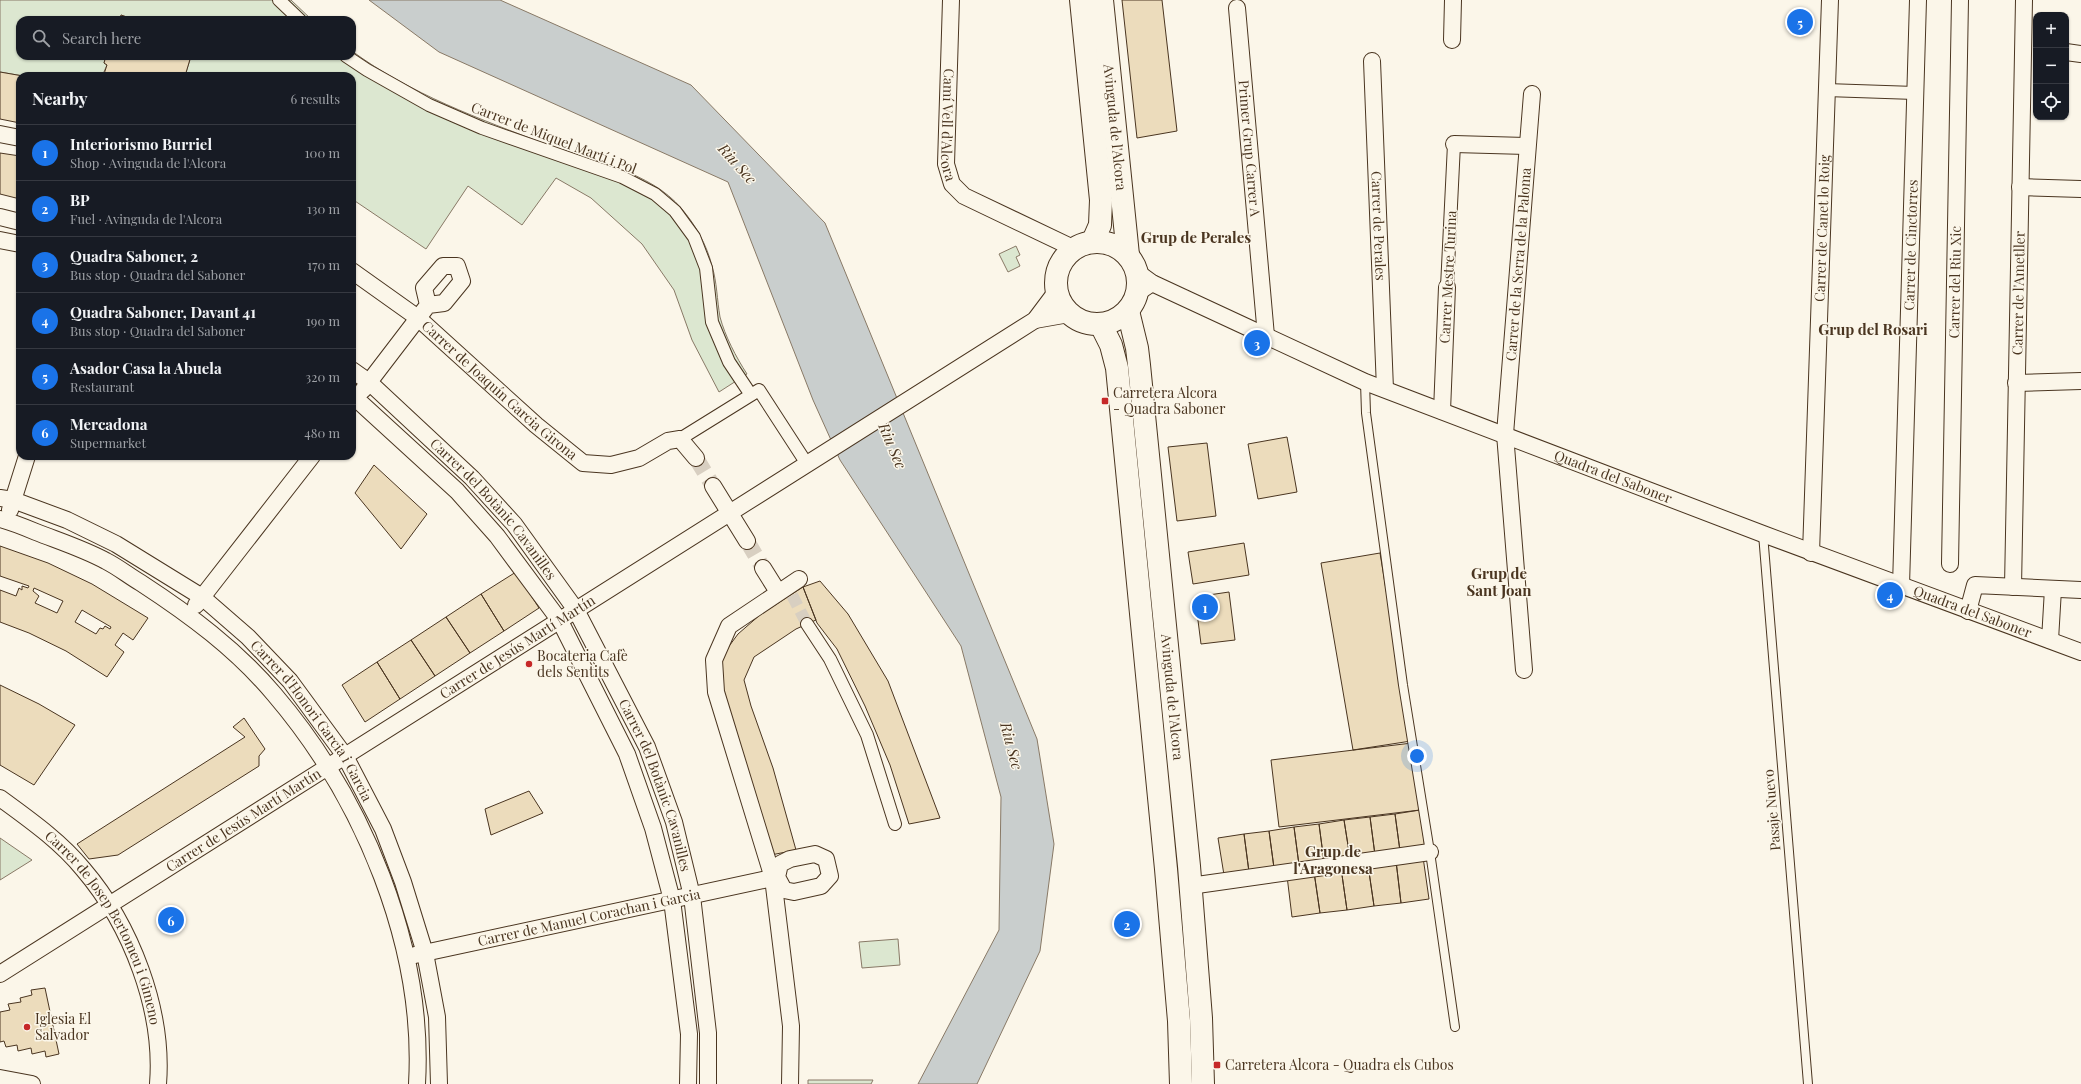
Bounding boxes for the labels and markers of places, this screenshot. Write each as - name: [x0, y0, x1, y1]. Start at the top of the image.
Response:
- pin: 5: [1787, 7, 1813, 37]
- pin: 3: [1244, 328, 1270, 358]
- place label: Carretera Alcora - Quadra Saboner: [1113, 383, 1226, 418]
- marker: Carretera Alcora - Quadra Saboner: [1100, 396, 1110, 406]
- pin: 4: [1877, 580, 1903, 610]
- pin: 1: [1192, 592, 1218, 622]
- place label: Bocateria Cafè dels Sentits: [537, 646, 628, 681]
- marker: Bocateria Cafè dels Sentits: [524, 659, 534, 669]
- pin: 6: [158, 905, 184, 935]
- pin: 2: [1114, 909, 1140, 939]
- place label: Iglesia El Salvador: [35, 1009, 91, 1044]
- marker: Iglesia El Salvador: [22, 1022, 32, 1032]
- place label: Carretera Alcora - Quadra els Cubos: [1225, 1055, 1454, 1074]
- marker: Carretera Alcora - Quadra els Cubos: [1212, 1060, 1222, 1070]

